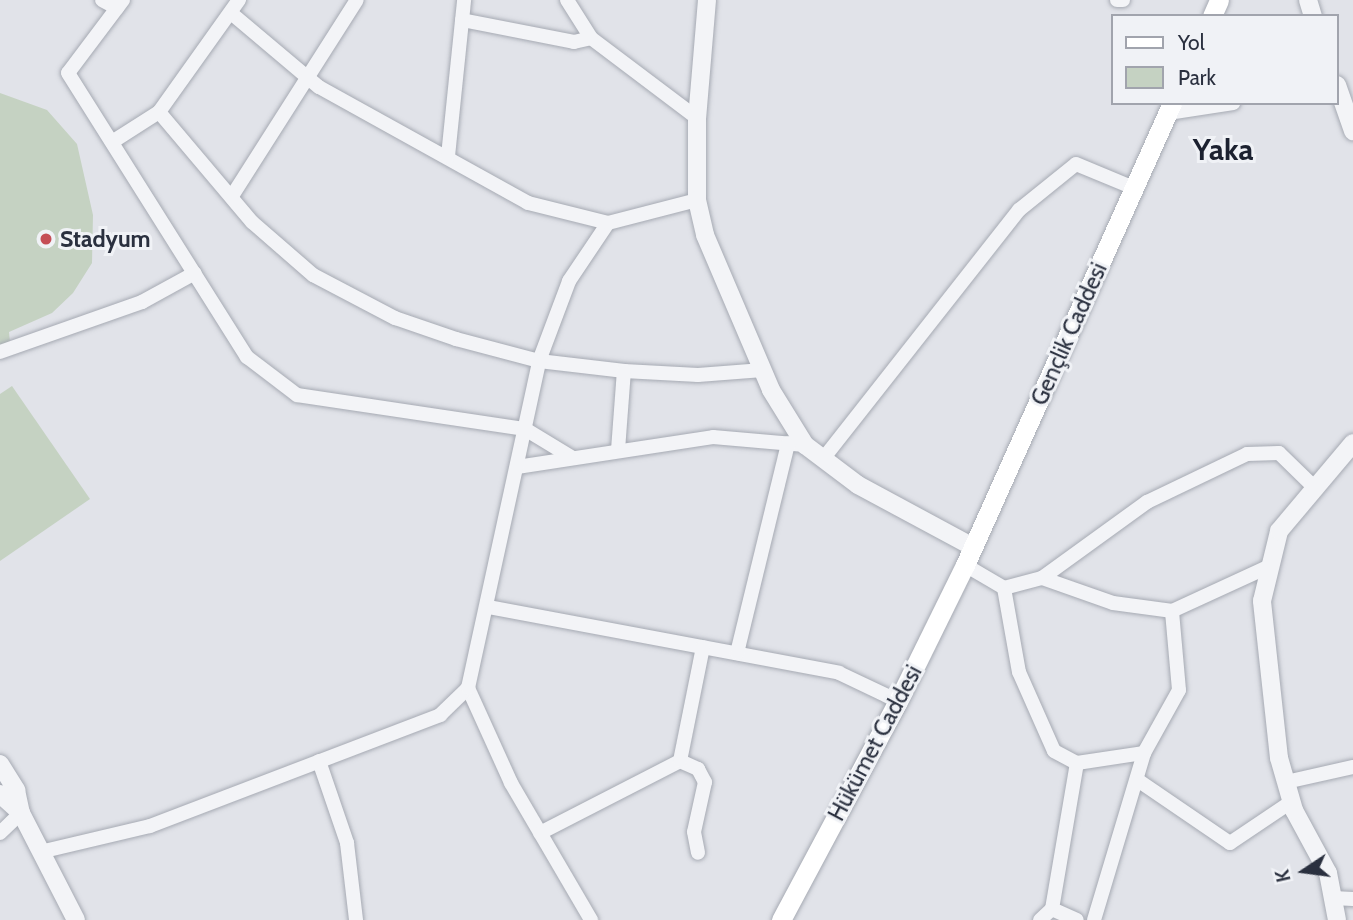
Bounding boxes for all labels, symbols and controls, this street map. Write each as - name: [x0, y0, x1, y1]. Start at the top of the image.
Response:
- legend: [1112, 14, 1339, 105]
- text: Yol: [1178, 30, 1205, 55]
- text: Park: [1178, 65, 1216, 90]
- district label: Yaka: [1193, 132, 1253, 168]
- place label: Stadyum: [60, 225, 151, 253]
- marker: Stadyum: [38, 231, 54, 247]
- street label: Gençlik Caddesi: [1025, 258, 1113, 410]
- street label: Hükümet Caddesi: [822, 661, 928, 825]
- north arrow: [1269, 836, 1339, 906]
- text: K: [1271, 867, 1296, 884]

